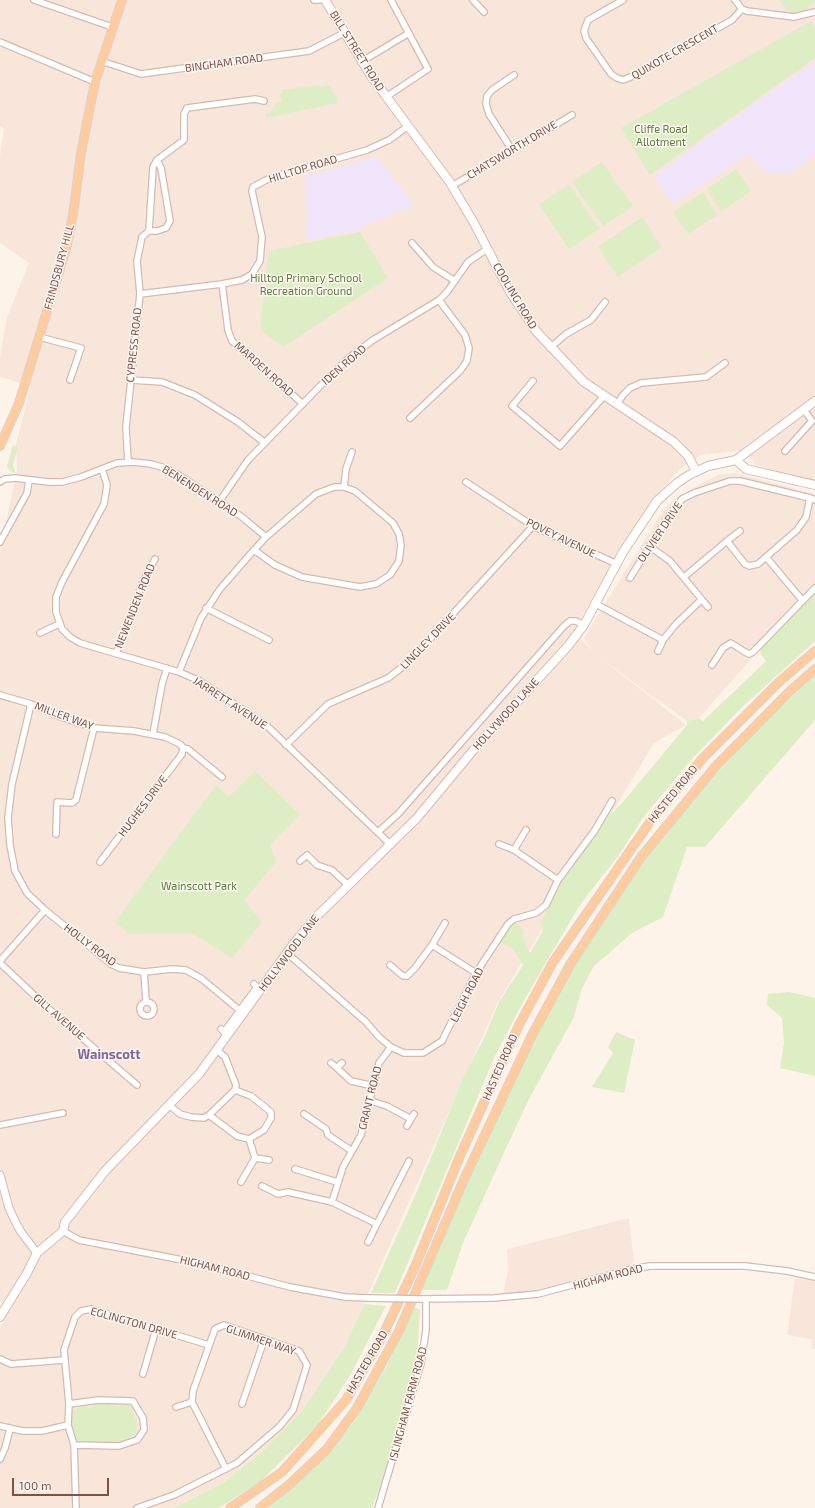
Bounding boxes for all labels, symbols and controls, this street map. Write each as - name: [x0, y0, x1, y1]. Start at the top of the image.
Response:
- street label: BILL STREET ROAD: [327, 8, 387, 94]
- street label: QUIXOTE CRESCENT: [629, 22, 721, 82]
- street label: BINGHAM ROAD: [184, 51, 264, 75]
- street label: CHATSWORTH DRIVE: [465, 118, 559, 182]
- park label: Cliffe Road Allotment: [634, 122, 688, 148]
- street label: HILLTOP ROAD: [267, 152, 339, 186]
- street label: FRINDSBURY HILL: [41, 223, 77, 311]
- street label: COOLING ROAD: [490, 261, 540, 331]
- park label: Hilltop Primary School Recreation Ground: [250, 271, 362, 297]
- street label: CYPRESS ROAD: [124, 307, 144, 383]
- street label: MARDEN ROAD: [232, 339, 296, 399]
- street label: IDEN ROAD: [319, 342, 369, 388]
- street label: BENENDEN ROAD: [160, 462, 240, 520]
- street label: OLIVIER DRIVE: [635, 499, 685, 565]
- street label: POVEY AVENUE: [524, 515, 598, 561]
- street label: NEWENDEN ROAD: [112, 562, 158, 650]
- street label: LINGLEY DRIVE: [398, 610, 458, 672]
- street label: JARRETT AVENUE: [190, 674, 270, 732]
- street label: HOLLYWOOD LANE: [470, 675, 542, 753]
- street label: MILLER WAY: [33, 699, 95, 733]
- street label: HASTED ROAD: [646, 762, 700, 826]
- street label: HUGHES DRIVE: [116, 773, 170, 839]
- park label: Wainscott Park: [161, 879, 237, 893]
- street label: HOLLYWOOD LANE: [256, 912, 322, 994]
- street label: HOLLY ROAD: [61, 921, 119, 969]
- street label: LEIGH ROAD: [448, 965, 486, 1025]
- street label: GILL AVENUE: [30, 991, 88, 1043]
- street label: HASTED ROAD: [480, 1032, 520, 1102]
- district label: Wainscott: [77, 1047, 141, 1063]
- street label: GRANT ROAD: [356, 1065, 384, 1131]
- street label: HIGHAM ROAD: [179, 1253, 251, 1283]
- street label: HIGHAM ROAD: [572, 1261, 644, 1293]
- street label: EGLINGTON DRIVE: [89, 1304, 179, 1342]
- street label: GLIMMER WAY: [224, 1322, 298, 1358]
- street label: HASTED ROAD: [344, 1328, 390, 1396]
- street label: ISLINGHAM FARM ROAD: [386, 1345, 430, 1463]
- scale bar: [14, 1470, 111, 1496]
- text: 100 m: [19, 1478, 51, 1492]

